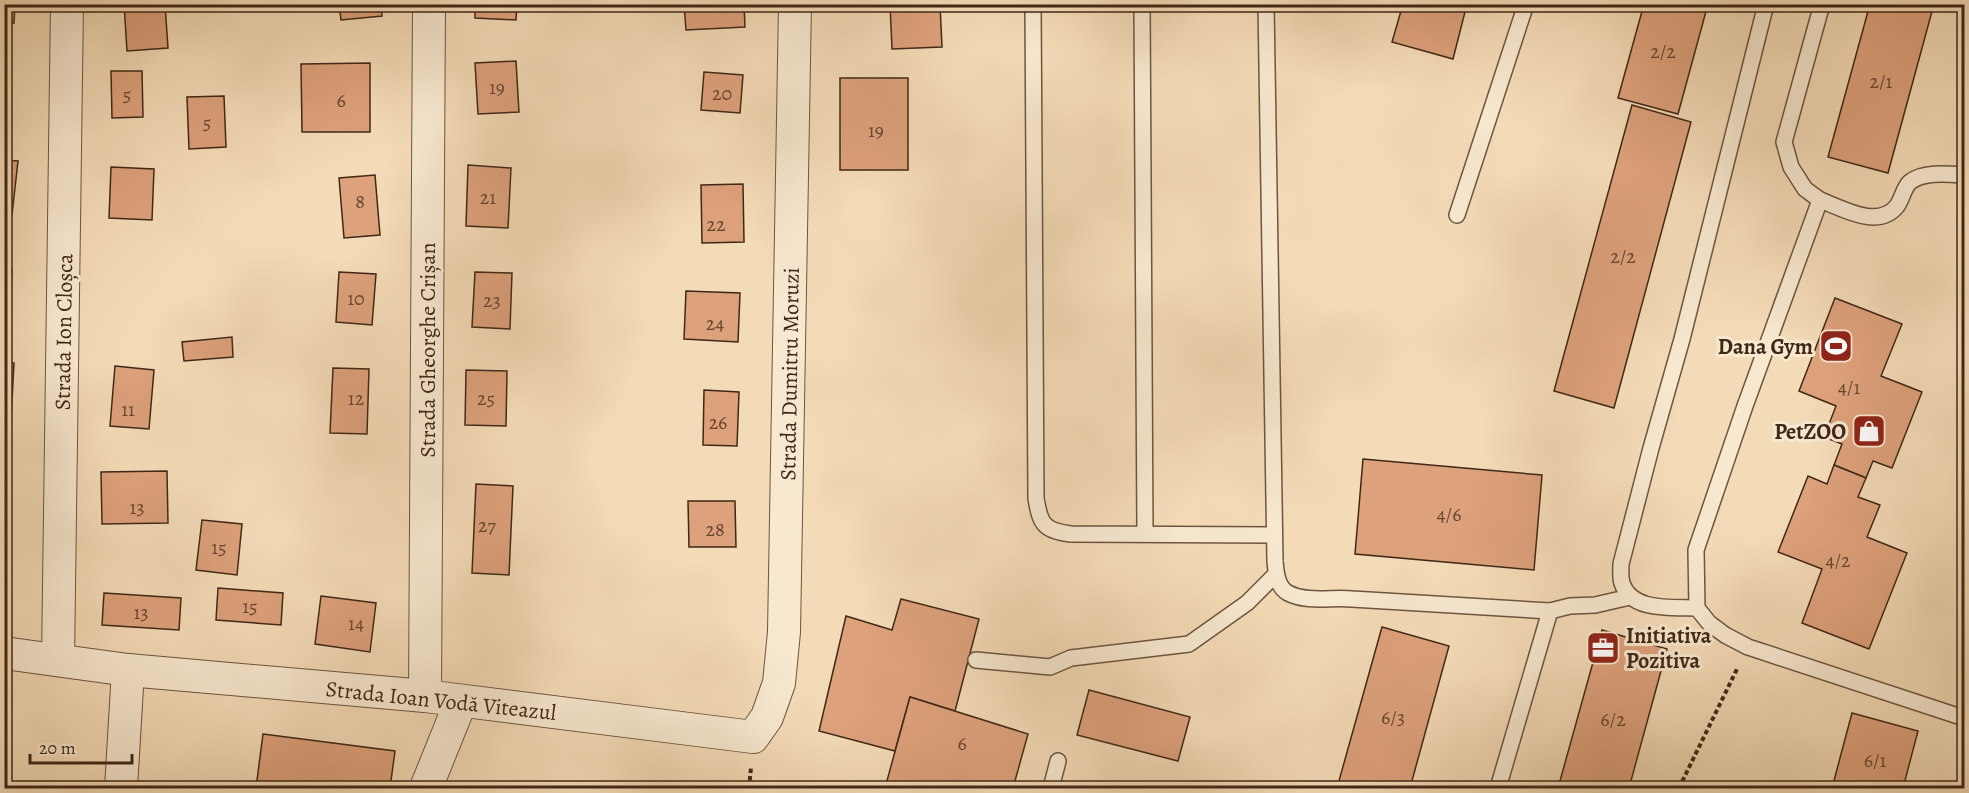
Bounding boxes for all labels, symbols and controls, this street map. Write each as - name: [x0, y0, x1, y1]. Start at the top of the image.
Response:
- house number: 2/2: [1650, 38, 1676, 65]
- house number: 2/1: [1870, 68, 1893, 95]
- house number: 19: [489, 74, 505, 101]
- house number: 20: [712, 80, 732, 107]
- house number: 5: [123, 81, 131, 108]
- house number: 6: [336, 87, 346, 114]
- house number: 5: [203, 109, 211, 136]
- house number: 19: [868, 117, 884, 144]
- house number: 21: [480, 184, 496, 211]
- house number: 8: [355, 188, 365, 215]
- house number: 22: [707, 211, 726, 238]
- street label: Strada Gheorghe Crișan: [413, 242, 443, 458]
- house number: 2/2: [1610, 243, 1636, 270]
- street label: Strada Ion Cloșca: [48, 253, 80, 411]
- street label: Strada Dumitru Moruzi: [773, 267, 807, 481]
- house number: 10: [347, 285, 365, 312]
- house number: 23: [483, 287, 501, 314]
- house number: 24: [706, 310, 724, 337]
- sports icon: Dana Gym: [1818, 328, 1854, 364]
- place label: Dana Gym: [1718, 332, 1813, 362]
- house number: 4/1: [1838, 374, 1860, 401]
- house number: 12: [348, 385, 365, 412]
- house number: 25: [477, 385, 495, 412]
- house number: 11: [121, 396, 135, 423]
- house number: 26: [709, 409, 727, 436]
- shop icon: PetZOO: [1851, 413, 1887, 449]
- place label: PetZOO: [1774, 417, 1846, 447]
- house number: 13: [129, 494, 145, 521]
- house number: 4/6: [1437, 501, 1461, 528]
- house number: 27: [478, 512, 497, 539]
- house number: 28: [705, 516, 725, 543]
- house number: 15: [211, 534, 227, 561]
- house number: 4/2: [1825, 547, 1851, 574]
- house number: 15: [242, 593, 258, 620]
- house number: 13: [133, 599, 149, 626]
- house number: 14: [348, 610, 364, 637]
- place label: Initiativa Pozitiva: [1626, 621, 1712, 676]
- office icon: Initiativa Pozitiva: [1585, 630, 1621, 666]
- street label: Strada Ioan Vodă Viteazul: [324, 674, 558, 728]
- house number: 6/3: [1381, 704, 1405, 731]
- house number: 6/2: [1600, 706, 1626, 733]
- scale bar: [30, 727, 132, 765]
- house number: 6: [957, 730, 967, 757]
- text: 20 m: [39, 736, 76, 760]
- house number: 6/1: [1864, 747, 1886, 774]

